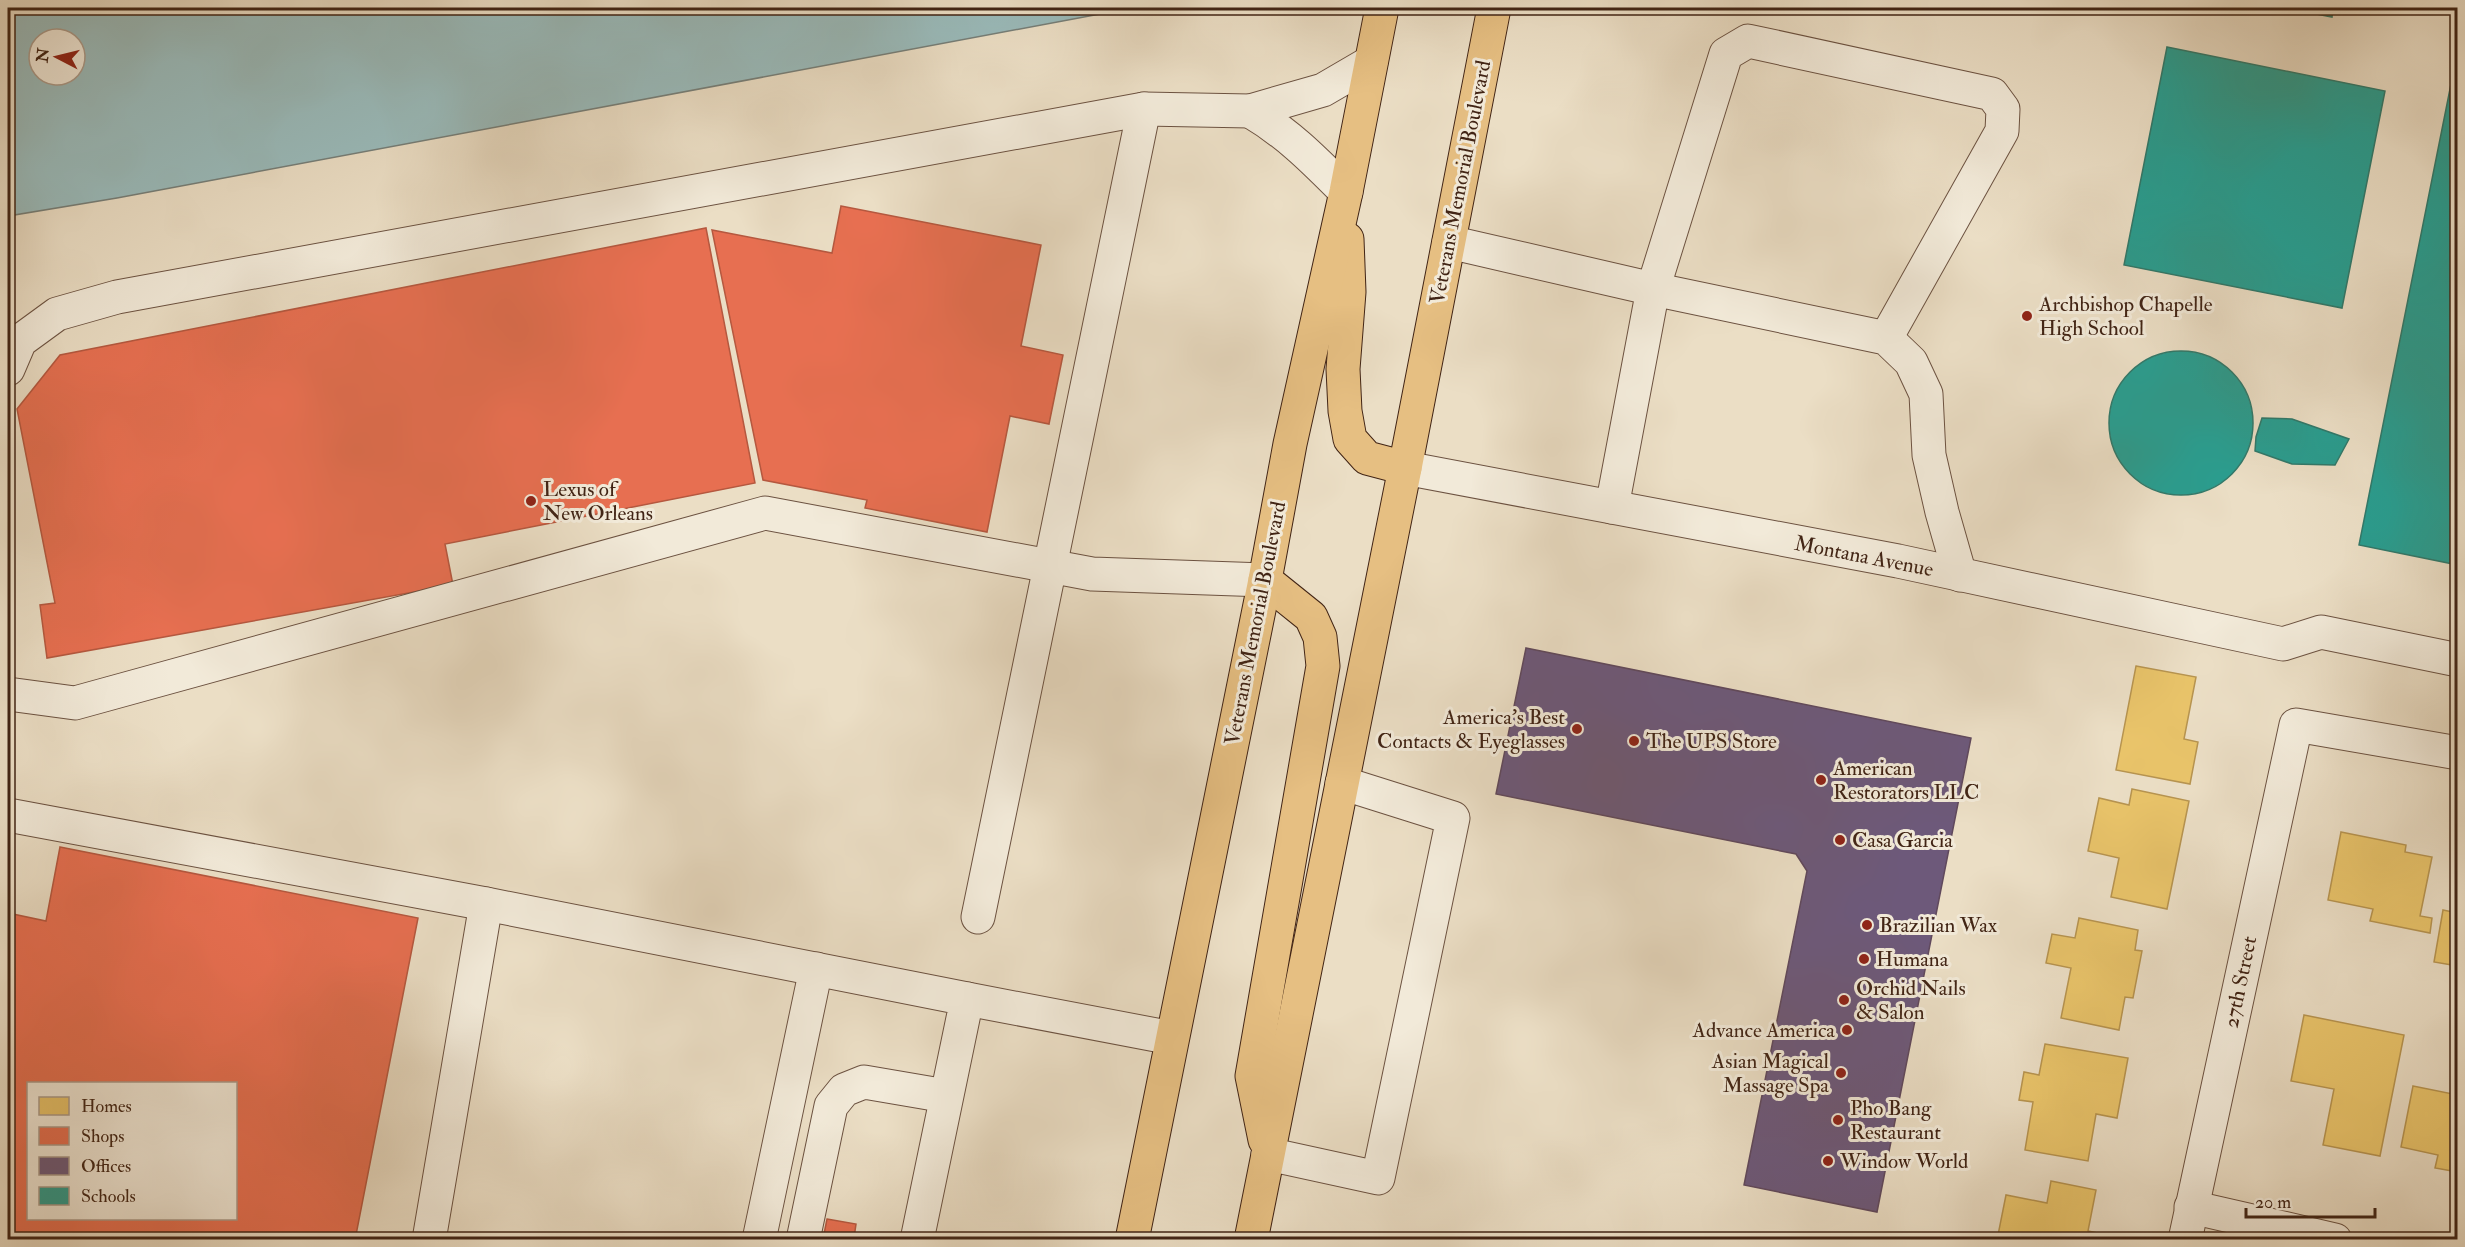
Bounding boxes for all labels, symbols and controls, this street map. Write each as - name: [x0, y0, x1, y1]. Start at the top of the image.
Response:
- north arrow: [27, 27, 87, 87]
- text: N: [32, 46, 54, 65]
- street label: Veterans Memorial Boulevard: [1424, 57, 1498, 306]
- place label: Archbishop Chapelle High School: [2038, 291, 2213, 342]
- marker: Archbishop Chapelle High School: [2020, 309, 2034, 323]
- place label: Lexus of New Orleans: [543, 476, 653, 527]
- marker: Lexus of New Orleans: [524, 494, 538, 508]
- street label: Veterans Memorial Boulevard: [1219, 498, 1293, 747]
- street label: Montana Avenue: [1792, 530, 1936, 583]
- place label: America's Best Contacts & Eyeglasses: [1377, 704, 1565, 755]
- marker: America's Best Contacts & Eyeglasses: [1570, 722, 1584, 736]
- place label: The UPS Store: [1646, 728, 1777, 755]
- marker: The UPS Store: [1627, 734, 1641, 748]
- place label: American Restorators LLC: [1832, 755, 1979, 806]
- marker: American Restorators LLC: [1814, 773, 1828, 787]
- place label: Casa Garcia: [1852, 827, 1953, 854]
- marker: Casa Garcia: [1833, 833, 1847, 847]
- place label: Brazilian Wax: [1879, 912, 1998, 939]
- marker: Brazilian Wax: [1860, 918, 1874, 932]
- street label: 27th Street: [2218, 934, 2263, 1030]
- place label: Humana: [1876, 946, 1949, 973]
- marker: Humana: [1857, 952, 1871, 966]
- place label: Orchid Nails & Salon: [1856, 975, 1966, 1026]
- marker: Orchid Nails & Salon: [1837, 993, 1851, 1007]
- place label: Advance America: [1692, 1017, 1835, 1044]
- marker: Advance America: [1840, 1023, 1854, 1037]
- place label: Asian Magical Massage Spa: [1711, 1048, 1830, 1099]
- marker: Asian Magical Massage Spa: [1834, 1066, 1848, 1080]
- legend: [27, 1082, 237, 1220]
- text: Homes: [81, 1095, 132, 1118]
- place label: Pho Bang Restaurant: [1850, 1095, 1941, 1146]
- marker: Pho Bang Restaurant: [1831, 1113, 1845, 1127]
- text: Shops: [81, 1125, 124, 1148]
- place label: Window World: [1839, 1148, 1969, 1175]
- marker: Window World: [1821, 1154, 1835, 1168]
- text: Offices: [81, 1155, 131, 1178]
- scale bar: [2246, 1181, 2375, 1219]
- text: Schools: [81, 1185, 136, 1208]
- text: 20 m: [2255, 1191, 2291, 1214]

